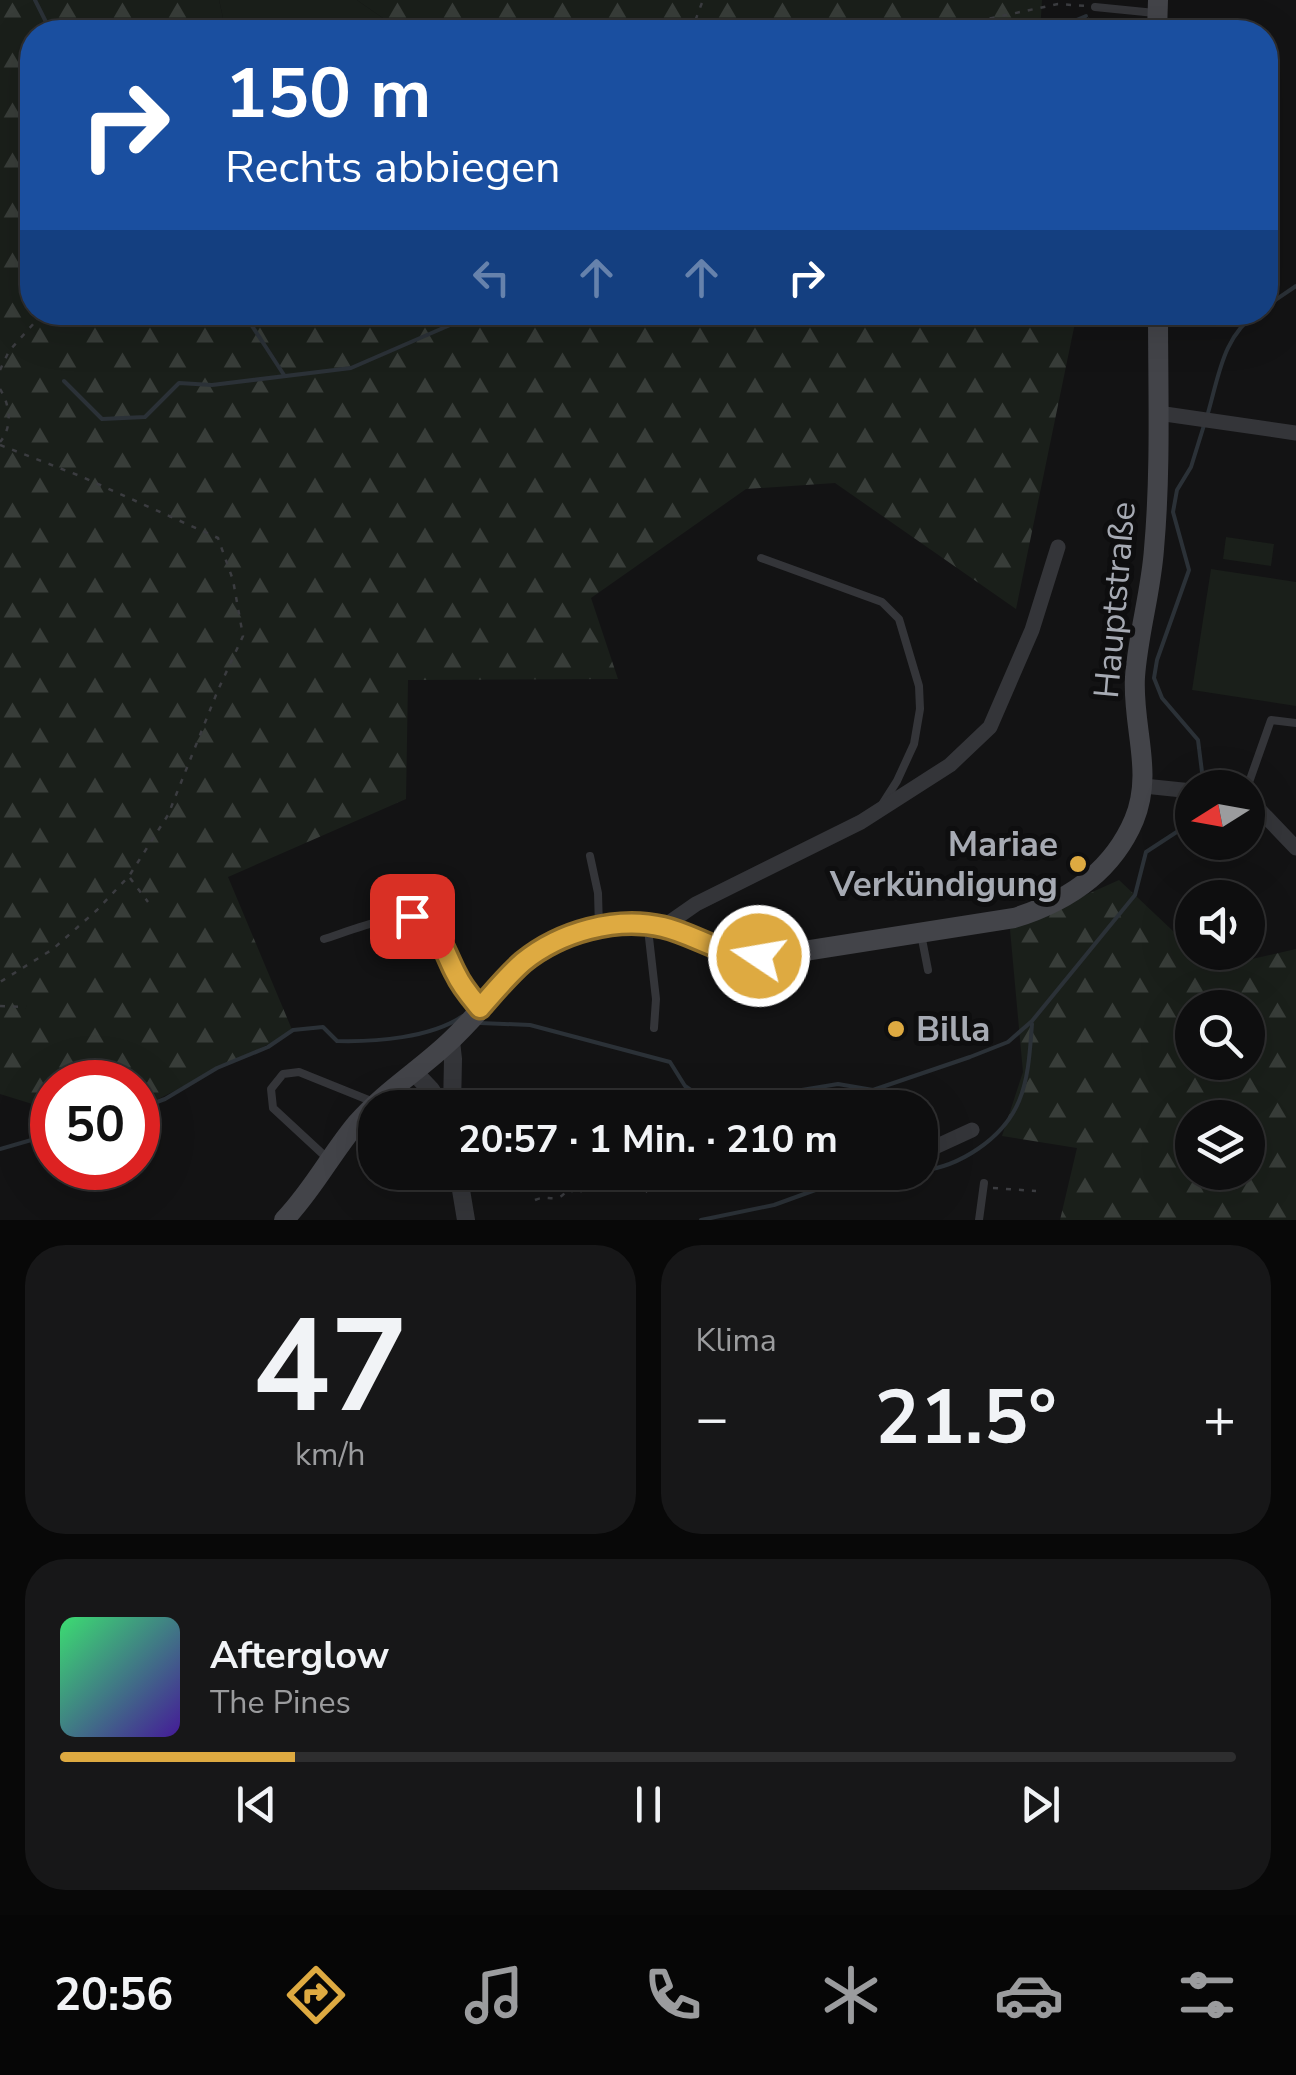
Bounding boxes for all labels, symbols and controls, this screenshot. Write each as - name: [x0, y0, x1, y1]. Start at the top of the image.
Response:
- text: 150 m: [225, 46, 431, 142]
- icon: right: [60, 60, 190, 190]
- text: Rechts abbiegen: [225, 137, 560, 198]
- icon: left: [464, 250, 519, 305]
- icon: ahead: [569, 250, 624, 305]
- icon: ahead: [674, 250, 729, 305]
- icon: right: [779, 250, 834, 305]
- street label: Hauptstraße: [1083, 500, 1147, 700]
- north arrow: [1175, 770, 1265, 860]
- map controls: [1175, 770, 1265, 1190]
- place label: Mariae Verkündigung: [829, 821, 1058, 908]
- marker: Mariae Verkündigung: [1067, 853, 1089, 875]
- pin: [370, 874, 455, 959]
- button: sound: [1175, 880, 1265, 970]
- icon: arrive: [385, 889, 440, 944]
- position arrow: [707, 904, 811, 1008]
- button: search: [1175, 990, 1265, 1080]
- place label: Billa: [916, 1006, 990, 1053]
- marker: Billa: [885, 1018, 907, 1040]
- speed limit sign: 50: [30, 1060, 160, 1190]
- button: layers: [1175, 1100, 1265, 1190]
- text: 20:57 · 1 Min. · 210 m: [458, 1114, 838, 1165]
- text: 47: [252, 1279, 408, 1456]
- text: Klima: [696, 1319, 777, 1362]
- text: 21.5°: [875, 1367, 1057, 1469]
- text: −: [696, 1381, 729, 1456]
- text: +: [1203, 1381, 1236, 1456]
- text: km/h: [295, 1433, 366, 1476]
- text: Afterglow: [210, 1630, 389, 1681]
- text: The Pines: [210, 1681, 351, 1724]
- icon: previous: [229, 1777, 284, 1832]
- icon: pause: [621, 1777, 676, 1832]
- icon: next: [1013, 1777, 1068, 1832]
- icon: directions: [281, 1960, 351, 2030]
- icon: music: [459, 1960, 529, 2030]
- icon: phone: [638, 1960, 708, 2030]
- icon: climate: [816, 1960, 886, 2030]
- icon: car: [994, 1960, 1064, 2030]
- icon: filters: [1172, 1960, 1242, 2030]
- text: 20:56: [54, 1965, 173, 2026]

